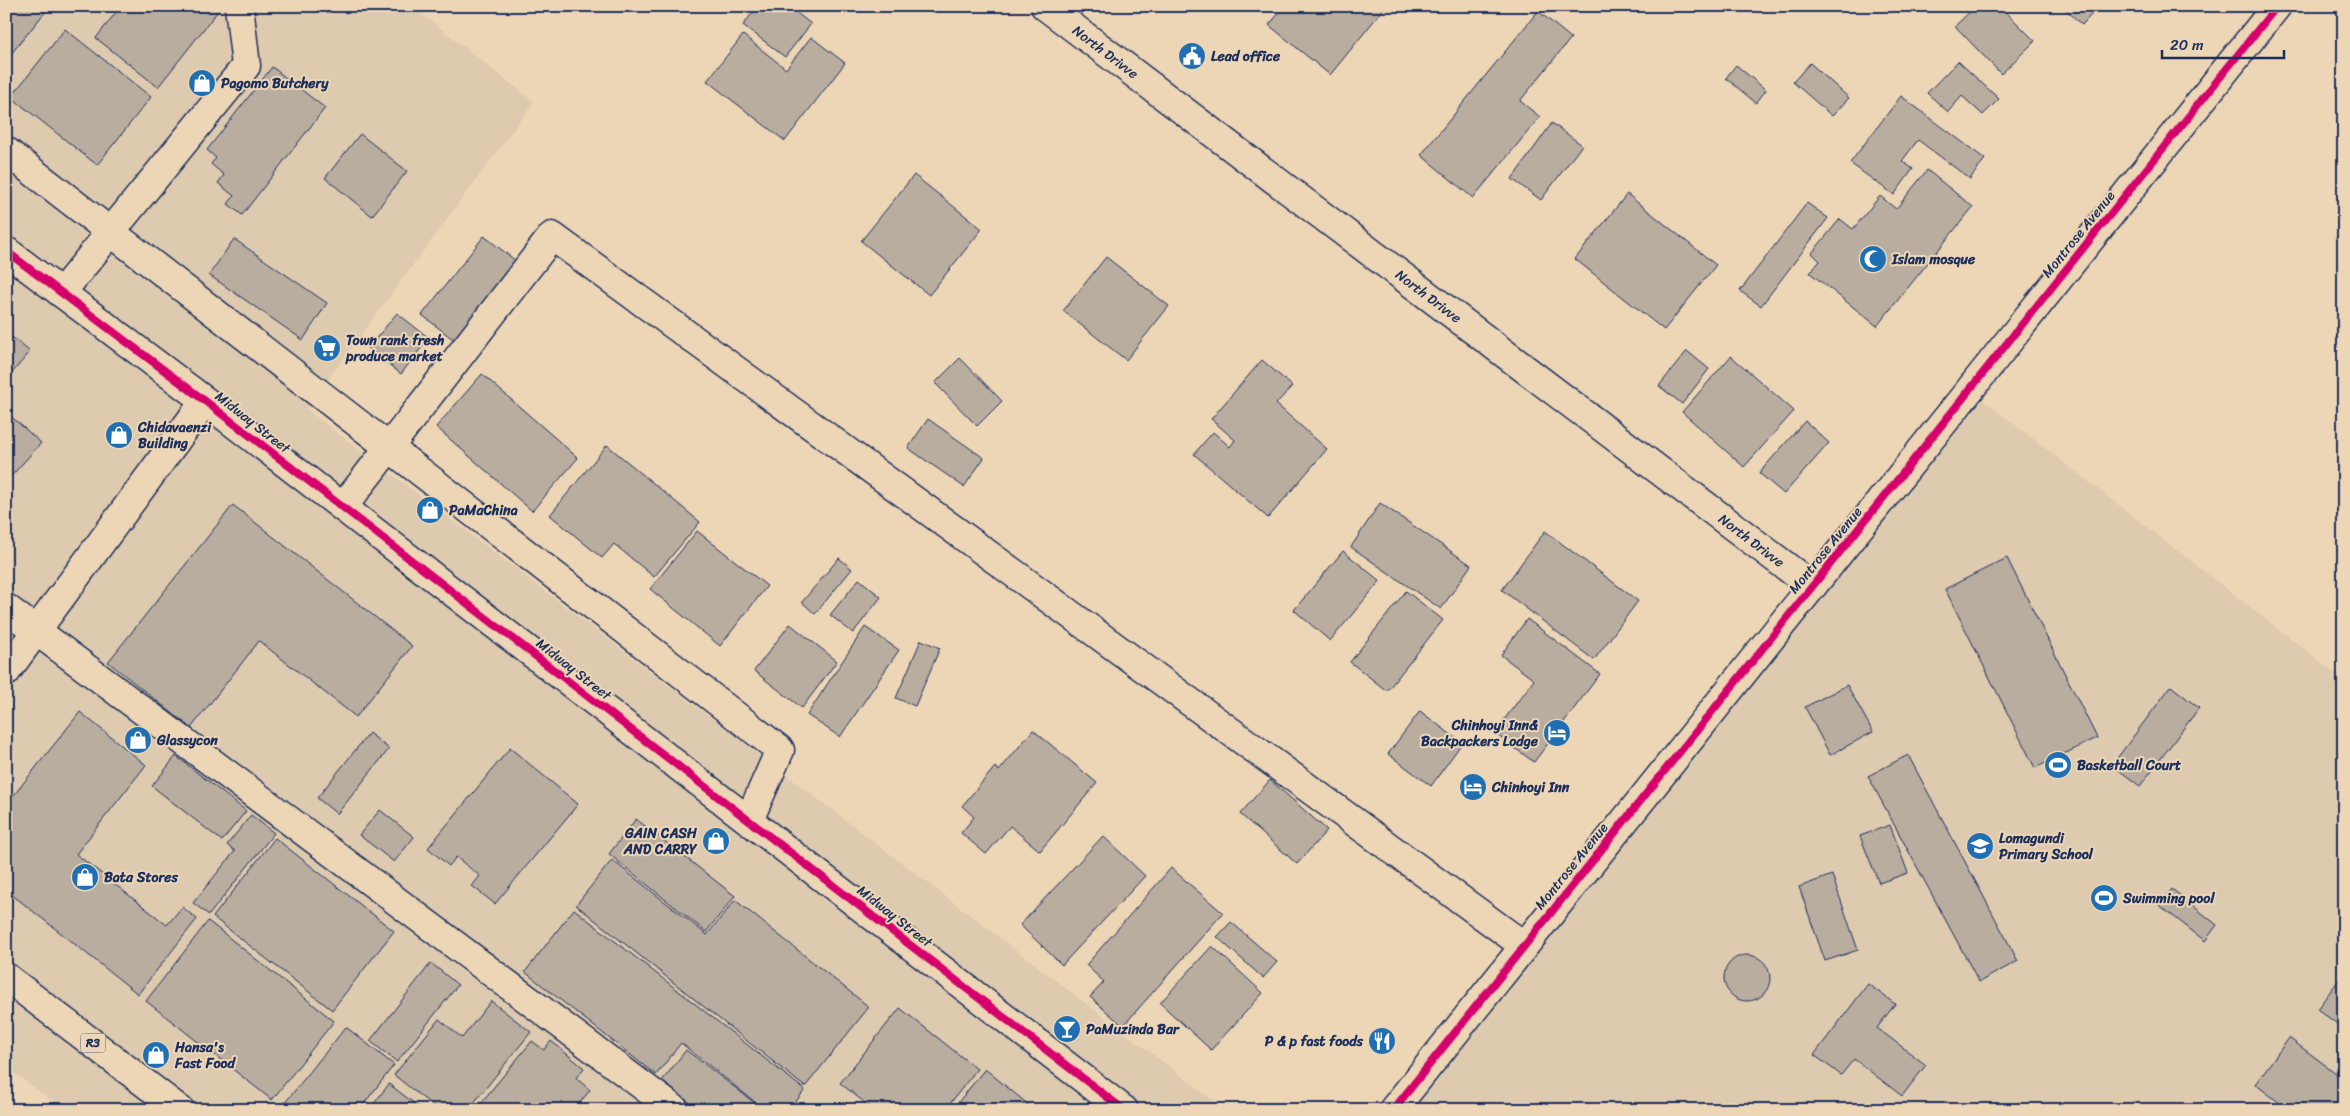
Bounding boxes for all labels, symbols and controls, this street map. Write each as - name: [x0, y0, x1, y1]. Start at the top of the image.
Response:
- street label: North Drivve: [1067, 19, 1144, 86]
- scale bar: [2162, 28, 2285, 60]
- text: 20 m: [2170, 32, 2204, 58]
- public building icon: Lead office: [1177, 41, 1207, 71]
- place label: Lead office: [1211, 44, 1281, 69]
- shop icon: Pagomo Butchery: [187, 68, 217, 98]
- place label: Pagomo Butchery: [221, 71, 329, 96]
- street label: Montrose Avenue: [2035, 185, 2122, 284]
- mosque icon: Islam mosque: [1858, 244, 1888, 274]
- place label: Islam mosque: [1891, 247, 1976, 272]
- street label: North Drivve: [1390, 263, 1467, 330]
- place label: Town rank fresh produce market: [345, 328, 445, 369]
- supermarket icon: Town rank fresh produce market: [312, 333, 342, 363]
- street label: Midway Street: [209, 385, 297, 461]
- place label: Chidavaenzi Building: [137, 415, 212, 456]
- shop icon: Chidavaenzi Building: [104, 420, 134, 450]
- shop icon: PaMaChina: [415, 495, 445, 525]
- place label: PaMaChina: [449, 498, 518, 523]
- street label: Montrose Avenue: [1782, 501, 1869, 600]
- street label: North Drivve: [1713, 507, 1790, 574]
- street label: Midway Street: [530, 632, 618, 708]
- place label: Chinhoyi Inn& Backpackers Lodge: [1421, 713, 1539, 754]
- hotel icon: Chinhoyi Inn& Backpackers Lodge: [1542, 718, 1572, 748]
- shop icon: Glassycon: [123, 725, 153, 755]
- place label: Glassycon: [156, 728, 218, 753]
- sports icon: Basketball Court: [2043, 750, 2073, 780]
- place label: Basketball Court: [2077, 753, 2182, 778]
- hotel icon: Chinhoyi Inn: [1458, 772, 1488, 802]
- place label: Chinhoyi Inn: [1491, 775, 1570, 800]
- street label: Montrose Avenue: [1528, 817, 1615, 916]
- place label: GAIN CASH AND CARRY: [623, 821, 698, 862]
- shop icon: GAIN CASH AND CARRY: [701, 826, 731, 856]
- place label: Lomagundi Primary School: [1999, 826, 2094, 867]
- school or university icon: Lomagundi Primary School: [1965, 831, 1995, 861]
- shop icon: Bata Stores: [70, 862, 100, 892]
- place label: Bata Stores: [104, 865, 178, 890]
- street label: Midway Street: [851, 879, 939, 955]
- sports icon: Swimming pool: [2089, 883, 2119, 913]
- place label: Swimming pool: [2122, 886, 2215, 911]
- bar icon: PaMuzinda Bar: [1052, 1014, 1082, 1044]
- place label: PaMuzinda Bar: [1086, 1017, 1180, 1042]
- restaurant icon: P & p fast foods: [1367, 1026, 1397, 1056]
- place label: P & p fast foods: [1265, 1029, 1364, 1054]
- road number: R3: [80, 1034, 106, 1052]
- place label: Hansa's Fast Food: [174, 1035, 237, 1076]
- shop icon: Hansa's Fast Food: [141, 1040, 171, 1070]

